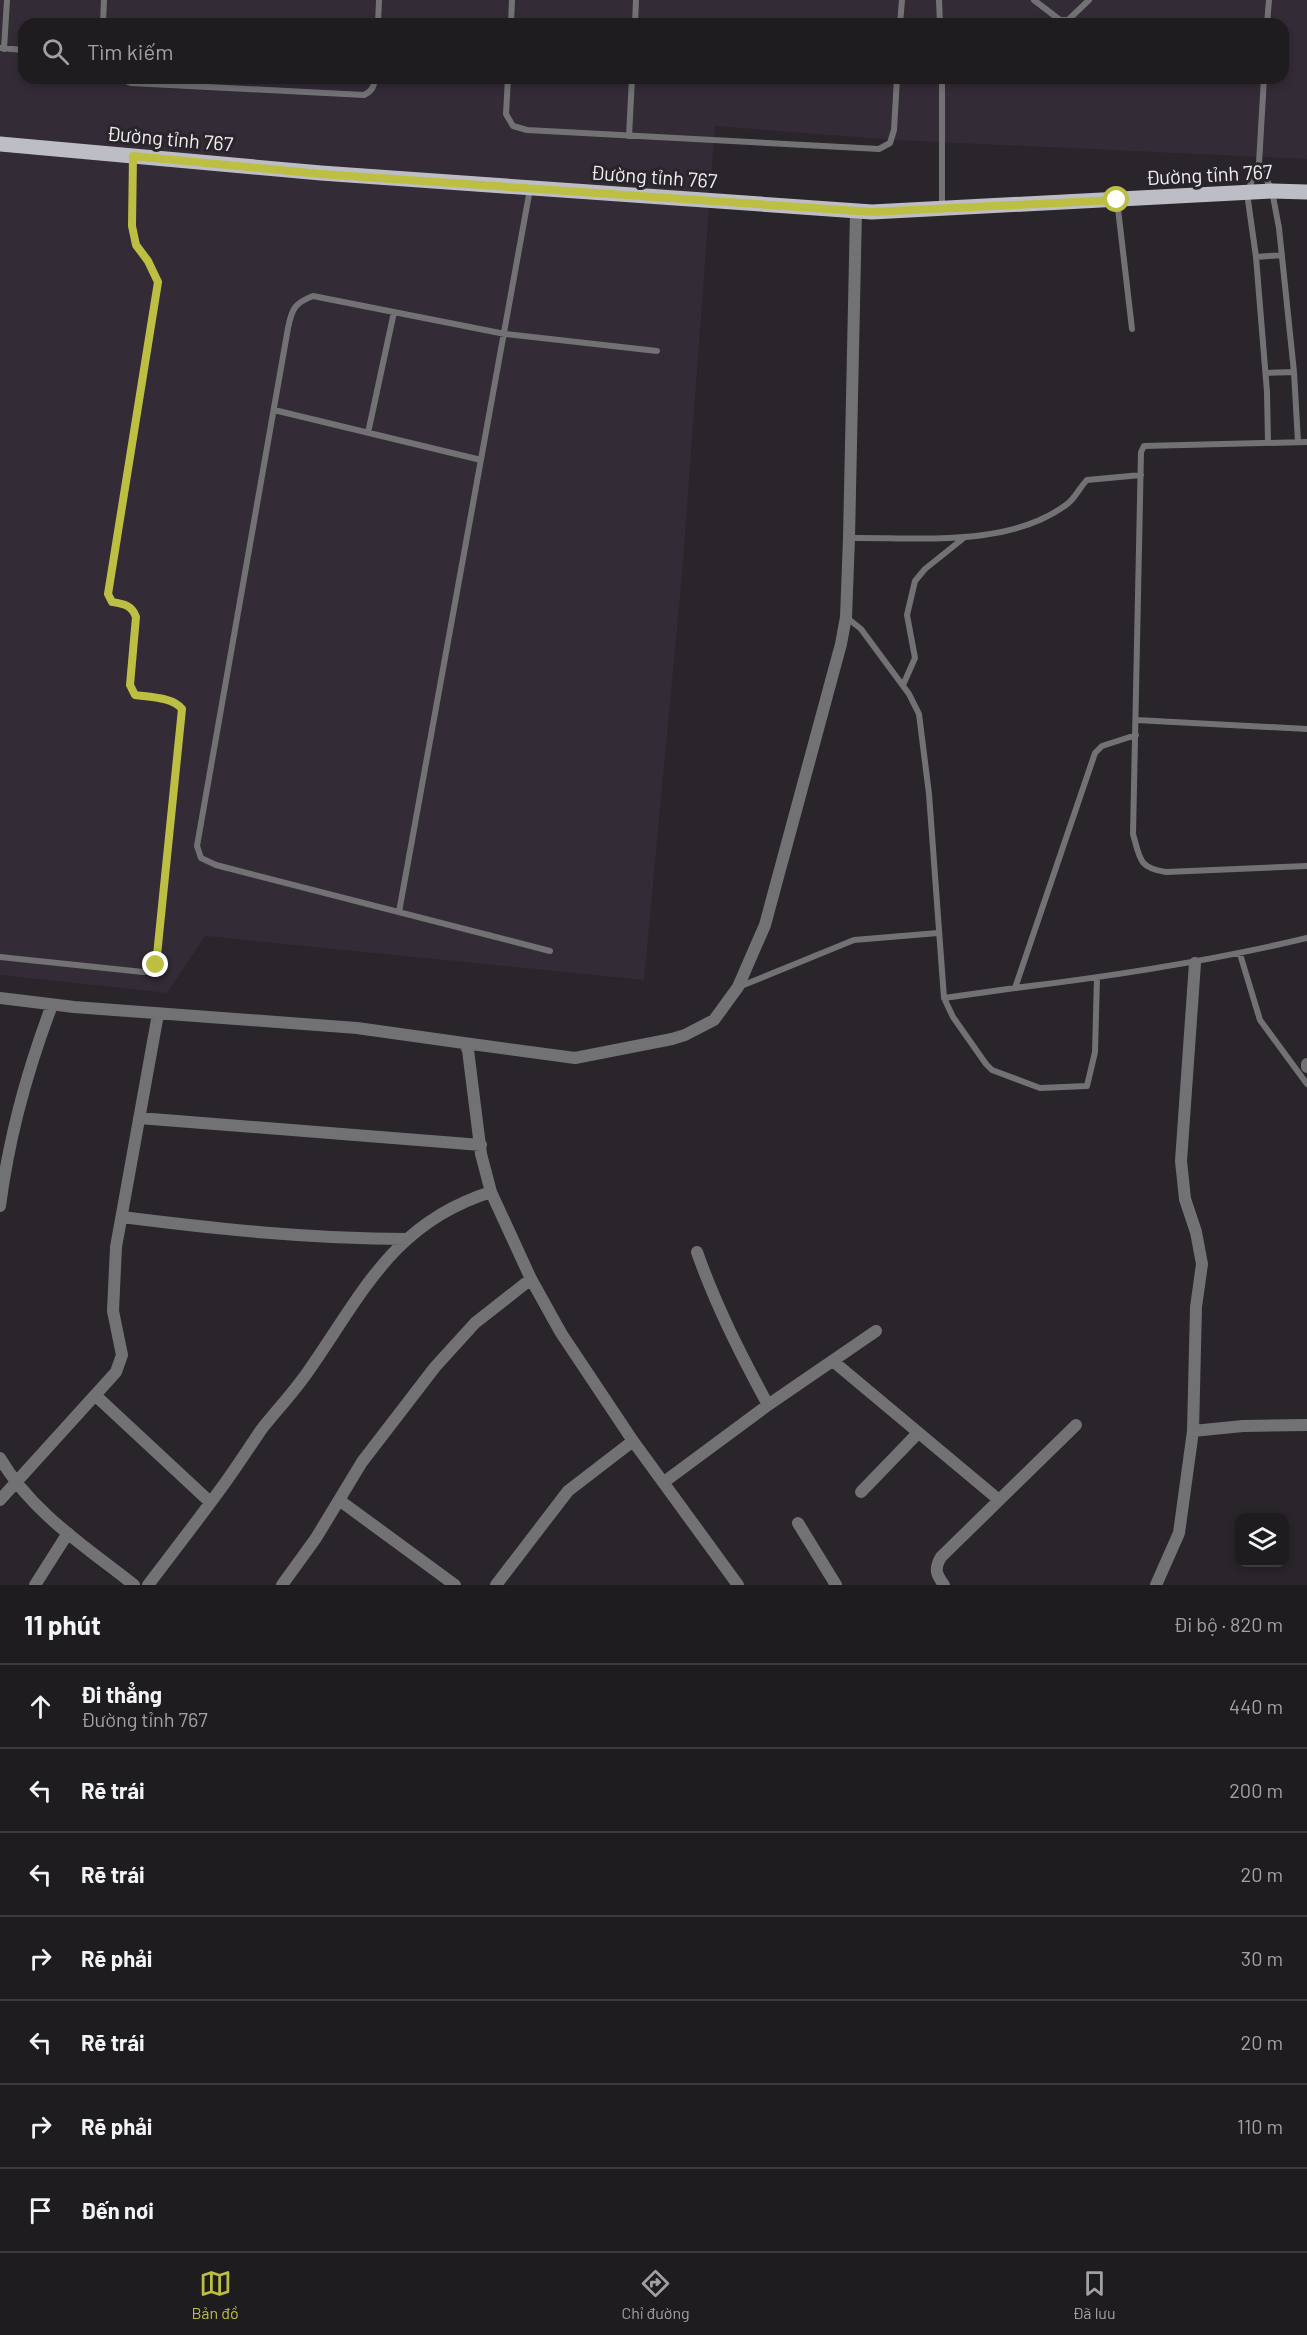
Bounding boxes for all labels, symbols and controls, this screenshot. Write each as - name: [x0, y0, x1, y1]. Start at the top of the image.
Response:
- search box: [18, 18, 1289, 84]
- icon: search: [39, 35, 72, 68]
- text: Tìm kiếm: [87, 38, 173, 64]
- street label: Đường tỉnh 767: [106, 121, 235, 156]
- street label: Đường tỉnh 767: [1145, 159, 1273, 189]
- street label: Đường tỉnh 767: [590, 160, 719, 192]
- route start: [1103, 186, 1129, 212]
- route end: [142, 951, 168, 977]
- map controls: [1235, 1513, 1289, 1567]
- button: layers: [1235, 1513, 1289, 1567]
- text: 11 phút: [24, 1609, 101, 1640]
- text: Đi bộ · 820 m: [1174, 1612, 1283, 1636]
- text: Đi thẳng: [81, 1681, 162, 1707]
- icon: ahead: [24, 1690, 57, 1723]
- text: 440 m: [1229, 1694, 1283, 1718]
- text: Đường tỉnh 767: [81, 1707, 208, 1731]
- icon: left: [24, 1774, 57, 1807]
- text: Rẽ trái: [81, 1777, 145, 1803]
- text: 200 m: [1229, 1778, 1283, 1802]
- icon: left: [24, 1858, 57, 1891]
- text: Rẽ trái: [81, 1861, 145, 1887]
- text: 20 m: [1240, 1862, 1283, 1886]
- icon: right: [24, 1942, 57, 1975]
- text: Rẽ phải: [81, 1945, 152, 1971]
- text: 30 m: [1241, 1946, 1283, 1970]
- icon: left: [24, 2026, 57, 2059]
- text: Rẽ trái: [81, 2029, 145, 2055]
- text: 20 m: [1240, 2030, 1283, 2054]
- icon: right: [24, 2110, 57, 2143]
- text: Rẽ phải: [81, 2113, 152, 2139]
- text: 110 m: [1237, 2114, 1283, 2138]
- icon: arrive: [24, 2194, 57, 2227]
- text: Đến nơi: [81, 2197, 154, 2223]
- tab: Bản đồ: [191, 2267, 239, 2322]
- tab: Chỉ đường: [622, 2267, 690, 2322]
- tab: Đã lưu: [1072, 2267, 1116, 2322]

